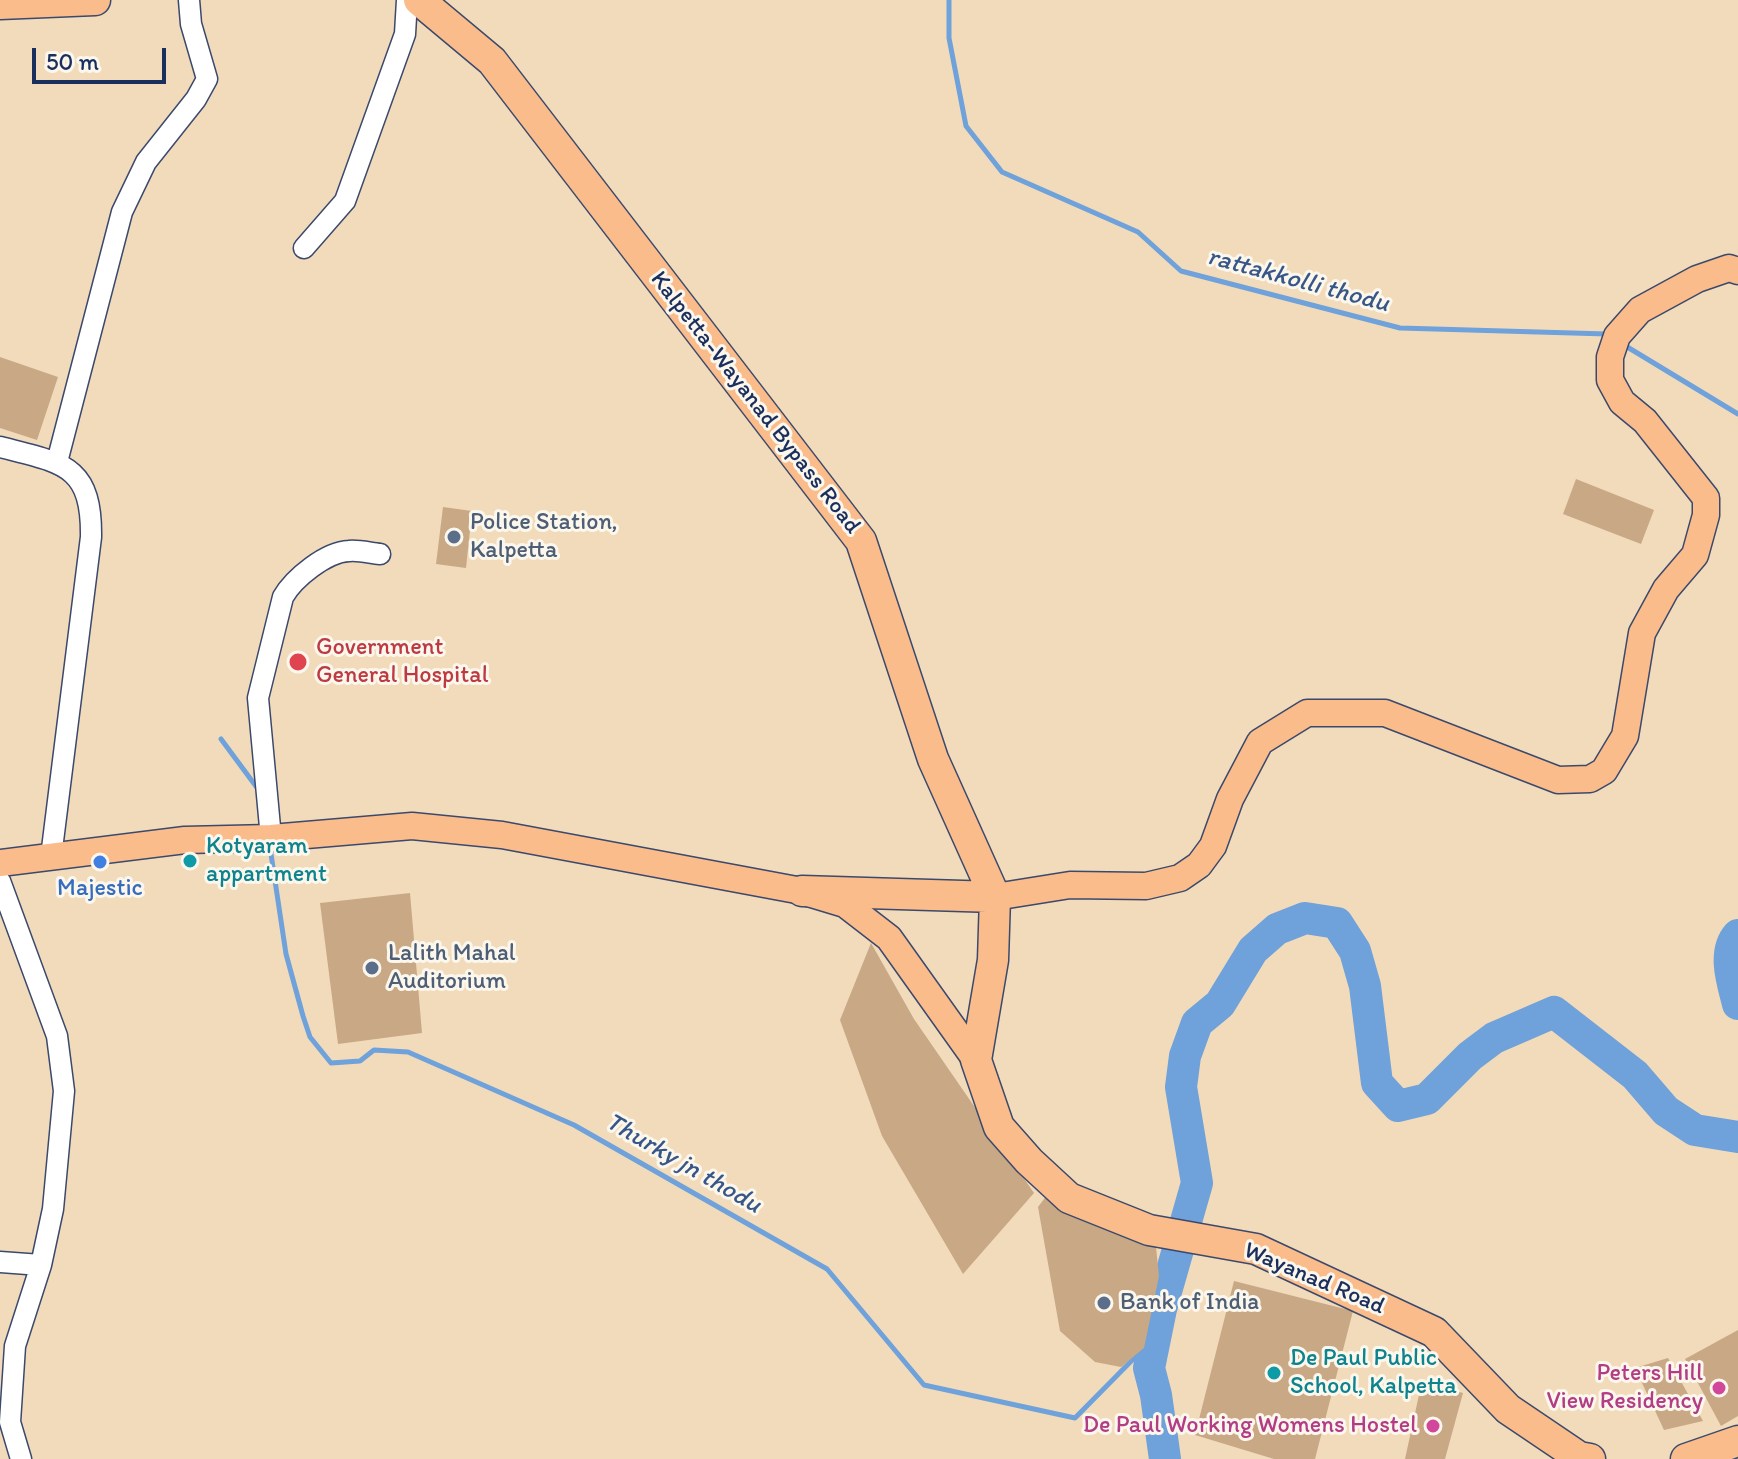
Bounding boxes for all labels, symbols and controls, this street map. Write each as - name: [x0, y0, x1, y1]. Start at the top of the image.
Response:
- scale bar: [36, 32, 170, 82]
- text: 50 m: [46, 47, 99, 76]
- water label: rattakkolli thodu: [1204, 242, 1392, 320]
- street label: Kalpetta-Wayanad Bypass Road: [644, 266, 866, 540]
- place label: Police Station, Kalpetta: [470, 509, 618, 565]
- marker: Police Station, Kalpetta: [445, 528, 463, 546]
- place label: Government General Hospital: [316, 634, 488, 690]
- marker: Government General Hospital: [287, 651, 309, 673]
- place label: Kotyaram appartment: [206, 833, 327, 889]
- marker: Kotyaram appartment: [181, 852, 199, 870]
- marker: Majestic: [91, 853, 109, 871]
- place label: Majestic: [57, 875, 143, 903]
- place label: Lalith Mahal Auditorium: [388, 940, 516, 996]
- marker: Lalith Mahal Auditorium: [363, 959, 381, 977]
- water label: Thurky jn thodu: [599, 1107, 767, 1221]
- street label: Wayanad Road: [1239, 1236, 1389, 1322]
- place label: Bank of India: [1120, 1289, 1259, 1317]
- marker: Bank of India: [1095, 1294, 1113, 1312]
- place label: De Paul Public School, Kalpetta: [1290, 1345, 1457, 1401]
- place label: Peters Hill View Residency: [1546, 1360, 1703, 1416]
- marker: De Paul Public School, Kalpetta: [1265, 1364, 1283, 1382]
- marker: Peters Hill View Residency: [1710, 1379, 1728, 1397]
- place label: De Paul Working Womens Hostel: [1083, 1412, 1417, 1440]
- marker: De Paul Working Womens Hostel: [1424, 1417, 1442, 1435]

